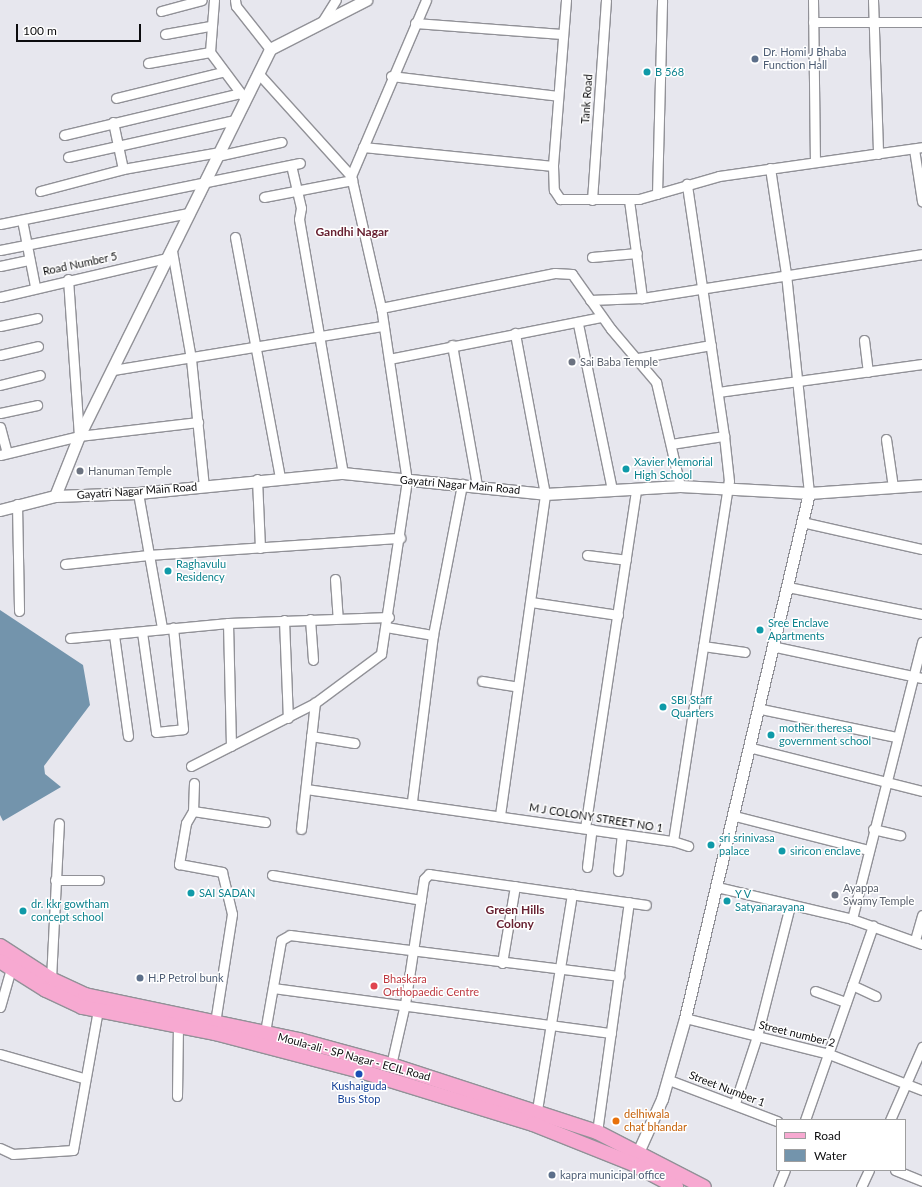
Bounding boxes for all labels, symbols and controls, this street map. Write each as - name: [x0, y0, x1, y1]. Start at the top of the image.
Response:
- scale bar: [18, 16, 143, 42]
- text: 100 m: [23, 23, 57, 38]
- place label: Dr. Homi J Bhaba Function Hall: [763, 46, 847, 72]
- marker: Dr. Homi J Bhaba Function Hall: [750, 54, 760, 64]
- place label: B 568: [655, 65, 684, 79]
- marker: B 568: [642, 67, 652, 77]
- street label: Tank Road: [579, 74, 595, 124]
- district label: Gandhi Nagar: [315, 225, 389, 239]
- street label: Road Number 5: [42, 250, 118, 278]
- place label: Sai Baba Temple: [580, 355, 658, 369]
- marker: Sai Baba Temple: [567, 357, 577, 367]
- place label: Xavier Memorial High School: [634, 456, 713, 482]
- place label: Hanuman Temple: [88, 464, 172, 478]
- marker: Xavier Memorial High School: [621, 464, 631, 474]
- marker: Hanuman Temple: [75, 466, 85, 476]
- street label: Gayatri Nagar Main Road: [399, 473, 521, 497]
- street label: Gayatri Nagar Main Road: [76, 480, 198, 502]
- place label: Raghavulu Residency: [176, 558, 226, 584]
- marker: Raghavulu Residency: [163, 566, 173, 576]
- place label: Sree Enclave Apartments: [768, 617, 829, 643]
- marker: Sree Enclave Apartments: [755, 625, 765, 635]
- place label: SBI Staff Quarters: [671, 694, 714, 720]
- marker: SBI Staff Quarters: [658, 702, 668, 712]
- place label: mother theresa government school: [779, 722, 871, 748]
- marker: mother theresa government school: [766, 730, 776, 740]
- street label: M J COLONY STREET NO 1: [528, 801, 664, 835]
- place label: sri srinivasa palace: [719, 832, 775, 858]
- marker: sri srinivasa palace: [706, 840, 716, 850]
- place label: siricon enclave: [790, 844, 861, 858]
- marker: siricon enclave: [777, 846, 787, 856]
- place label: Ayappa Swamy Temple: [843, 882, 915, 908]
- place label: SAI SADAN: [199, 886, 255, 900]
- marker: SAI SADAN: [186, 888, 196, 898]
- place label: Y V Satyanarayana: [735, 888, 805, 914]
- marker: Ayappa Swamy Temple: [830, 890, 840, 900]
- marker: Y V Satyanarayana: [722, 896, 732, 906]
- place label: dr. kkr gowtham concept school: [31, 898, 109, 924]
- district label: Green Hills Colony: [486, 903, 544, 931]
- marker: dr. kkr gowtham concept school: [18, 906, 28, 916]
- place label: H.P Petrol bunk: [148, 971, 224, 985]
- marker: H.P Petrol bunk: [135, 973, 145, 983]
- place label: Bhaskara Orthopaedic Centre: [383, 973, 479, 999]
- marker: Bhaskara Orthopaedic Centre: [368, 980, 380, 992]
- street label: Street number 2: [757, 1018, 837, 1050]
- street label: Moula-ali - SP Nagar - ECIL Road: [276, 1030, 432, 1084]
- street label: Street Number 1: [687, 1068, 767, 1110]
- marker: Kushaiguda Bus Stop: [354, 1069, 364, 1079]
- place label: Kushaiguda Bus Stop: [331, 1080, 387, 1106]
- place label: delhiwala chat bhandar: [624, 1108, 687, 1134]
- marker: delhiwala chat bhandar: [611, 1116, 621, 1126]
- legend: [776, 1119, 906, 1171]
- text: Road: [814, 1128, 841, 1143]
- text: Water: [814, 1148, 847, 1163]
- place label: kapra municipal office: [560, 1168, 665, 1182]
- marker: kapra municipal office: [547, 1170, 557, 1180]

